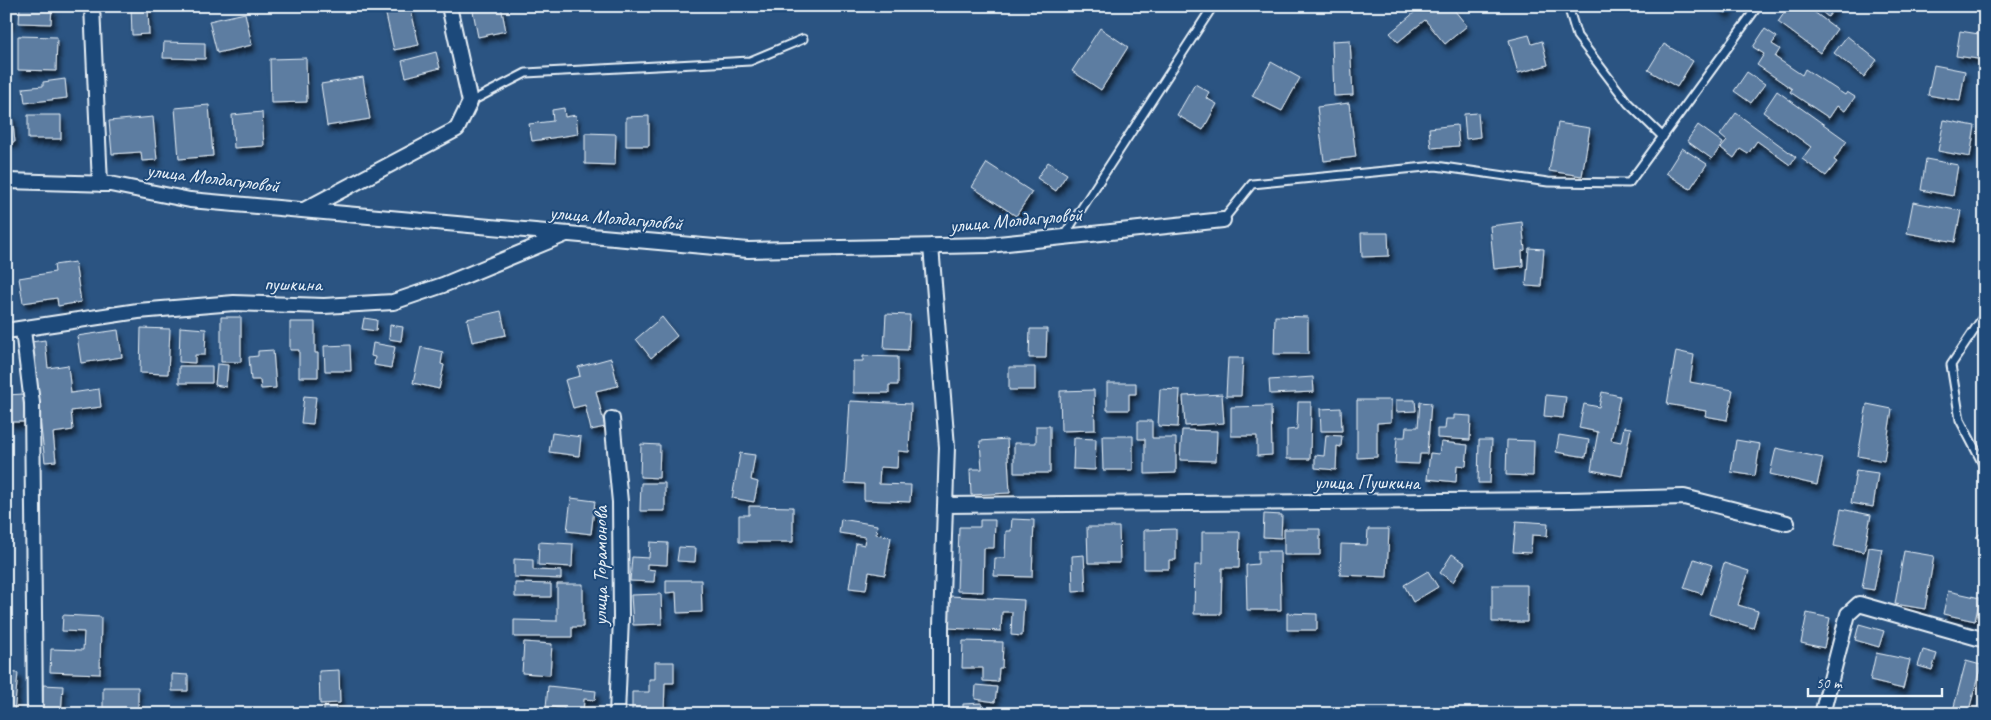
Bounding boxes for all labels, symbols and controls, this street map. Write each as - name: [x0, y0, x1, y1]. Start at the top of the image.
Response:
- street label: улица Молдагуловой: [144, 157, 282, 199]
- street label: улица Молдагуловой: [548, 200, 685, 236]
- street label: улица Молдагуловой: [948, 202, 1085, 238]
- street label: пушкина: [264, 271, 324, 297]
- street label: улица Пушкина: [1313, 470, 1422, 495]
- street label: улица Торамонова: [588, 504, 613, 627]
- scale bar: [1808, 665, 1942, 697]
- text: 50 m: [1816, 674, 1843, 693]

